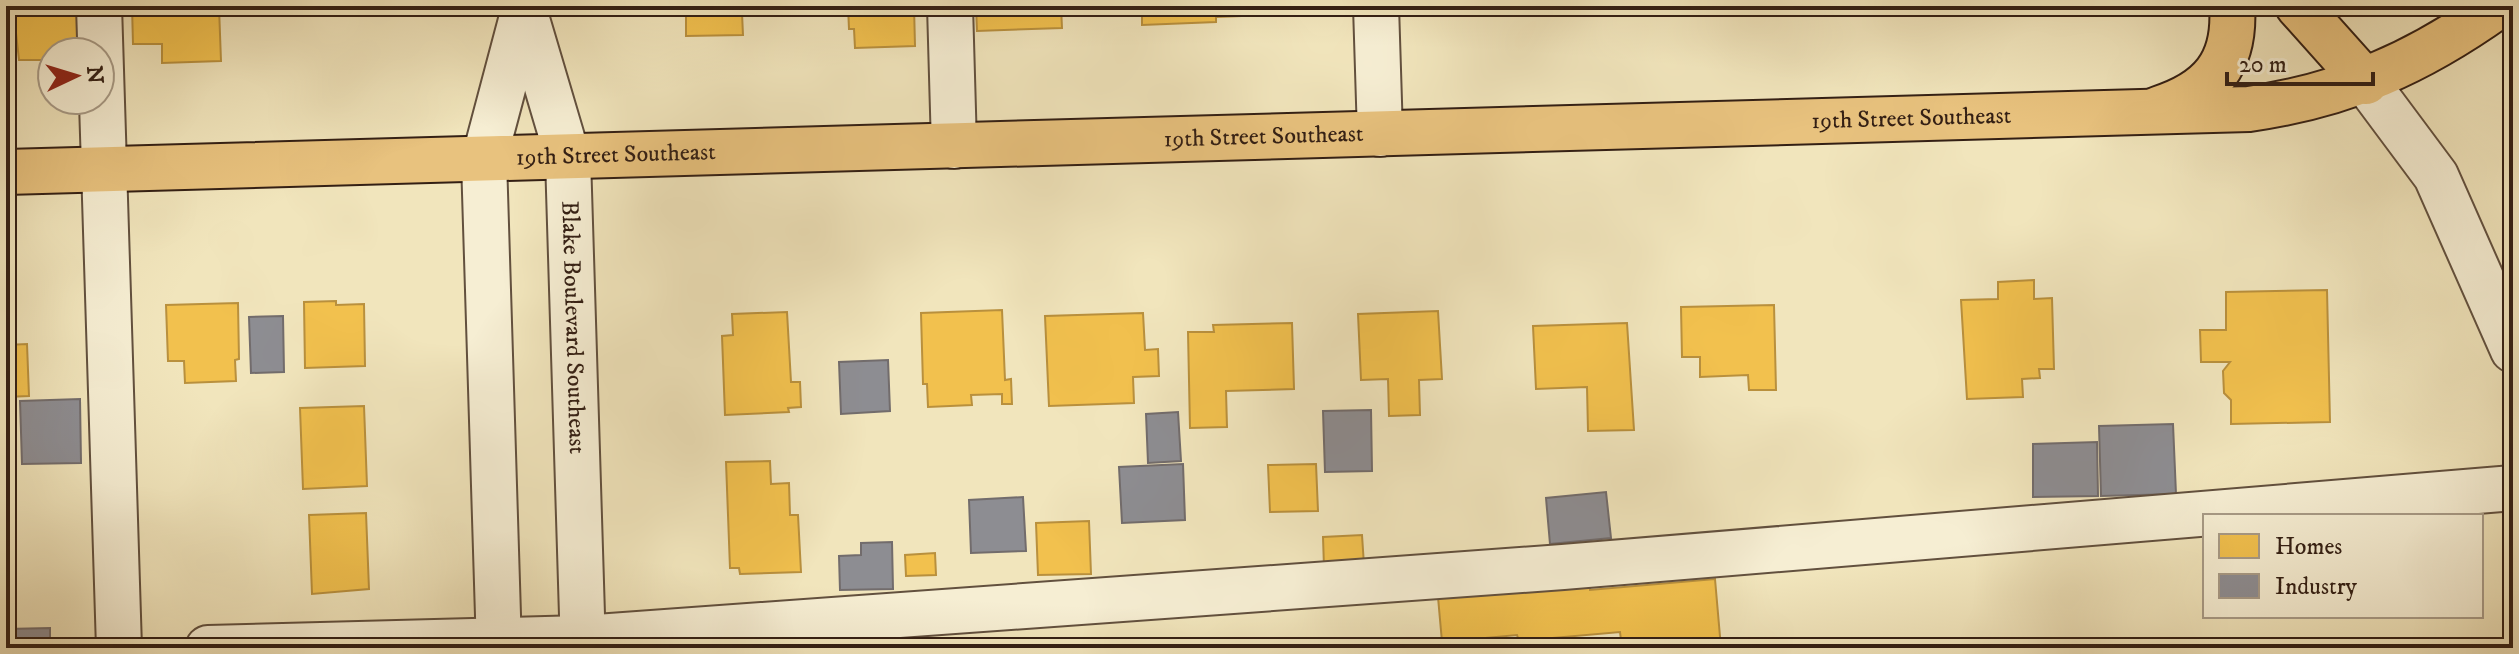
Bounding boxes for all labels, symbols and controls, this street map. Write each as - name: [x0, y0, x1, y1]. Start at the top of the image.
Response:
- north arrow: [36, 36, 116, 116]
- scale bar: [2227, 36, 2373, 86]
- text: 20 m: [2239, 50, 2287, 80]
- text: N: [80, 65, 109, 85]
- street label: 19th Street Southeast: [1811, 101, 2012, 136]
- street label: 19th Street Southeast: [1163, 119, 1364, 154]
- street label: 19th Street Southeast: [515, 137, 716, 173]
- street label: Blake Boulevard Southeast: [554, 200, 592, 455]
- legend: [2203, 514, 2483, 618]
- text: Homes: [2275, 532, 2342, 562]
- text: Industry: [2275, 572, 2358, 602]

